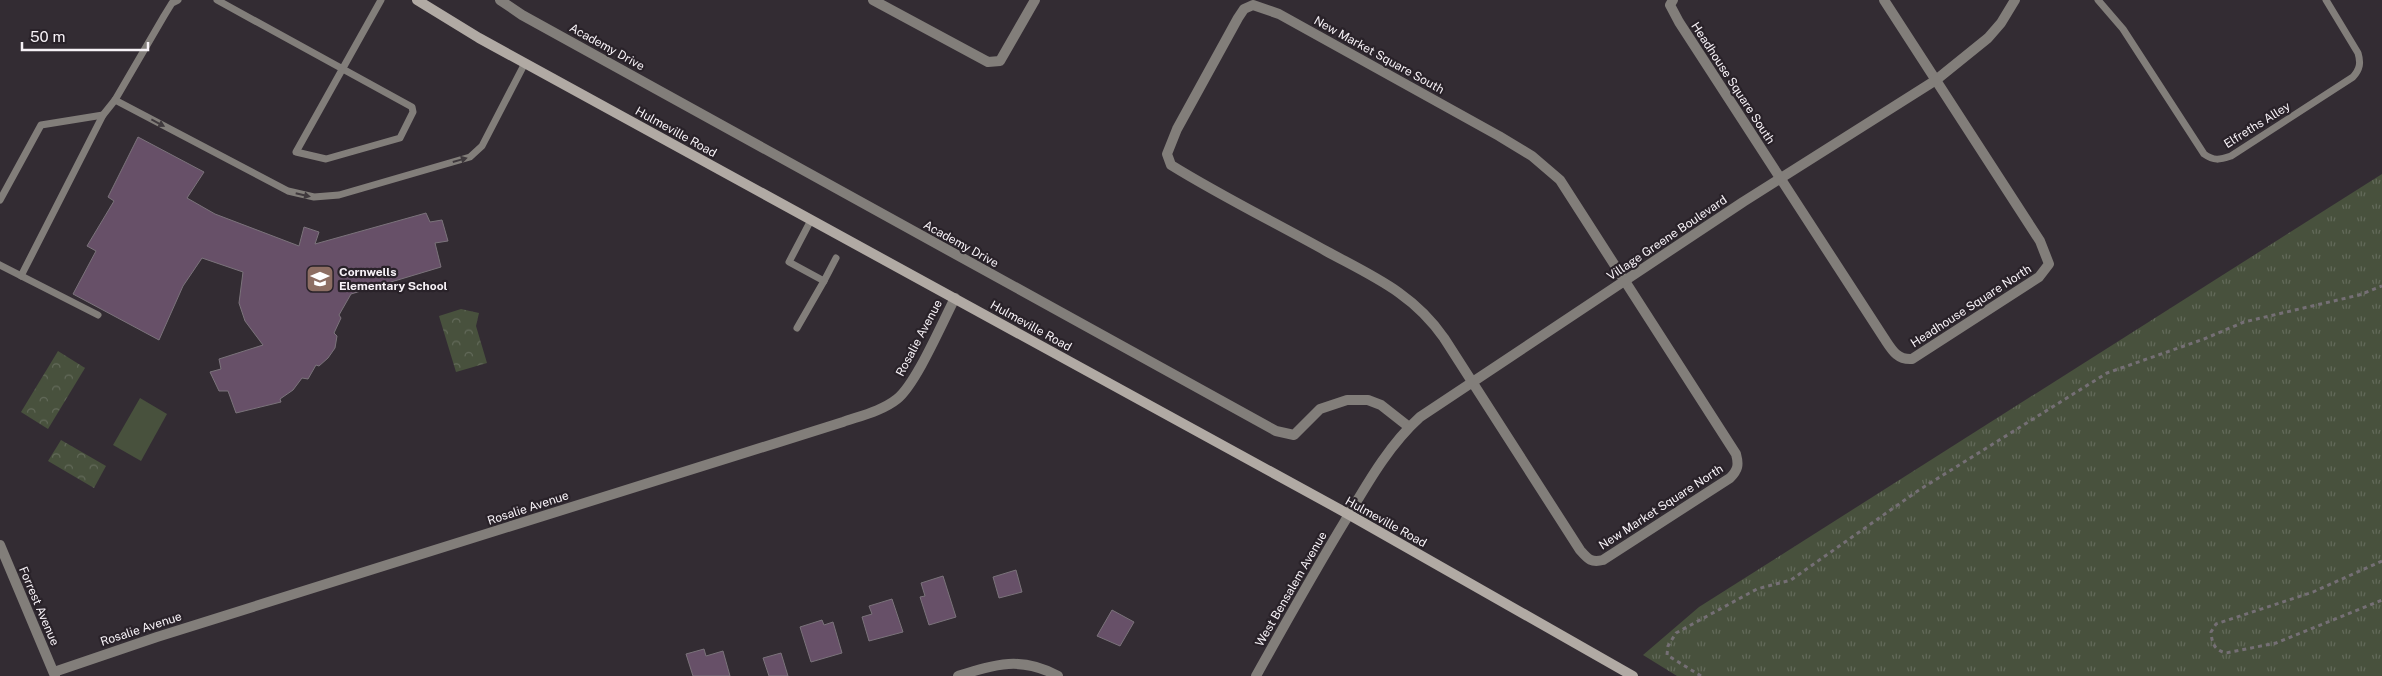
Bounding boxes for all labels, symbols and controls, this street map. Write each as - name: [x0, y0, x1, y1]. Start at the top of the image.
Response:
- street label: New Market Square South: [1311, 13, 1447, 97]
- street label: Headhouse Square South: [1688, 19, 1778, 147]
- scale bar: [22, 20, 149, 52]
- street label: Academy Drive: [567, 21, 647, 73]
- text: 50 m: [30, 28, 65, 45]
- street label: Elfreths Alley: [2221, 99, 2293, 151]
- street label: Hulmeville Road: [633, 104, 719, 160]
- one-way arrow: [151, 119, 165, 127]
- one-way arrow: [453, 156, 468, 164]
- one-way arrow: [296, 191, 311, 199]
- street label: Village Greene Boulevard: [1604, 193, 1730, 283]
- street label: Academy Drive: [921, 218, 1001, 270]
- street label: Headhouse Square North: [1908, 262, 2034, 350]
- school or university icon: Cornwells Elementary School: [305, 264, 335, 294]
- place label: Cornwells Elementary School: [339, 265, 448, 293]
- street label: Rosalie Avenue: [893, 297, 945, 379]
- street label: Hulmeville Road: [988, 298, 1074, 354]
- street label: New Market Square North: [1596, 462, 1726, 552]
- street label: Rosalie Avenue: [486, 488, 571, 528]
- street label: Hulmeville Road: [1343, 494, 1429, 550]
- street label: West Bensalem Avenue: [1252, 529, 1330, 649]
- street label: Forrest Avenue: [16, 564, 62, 648]
- street label: Rosalie Avenue: [99, 609, 184, 649]

